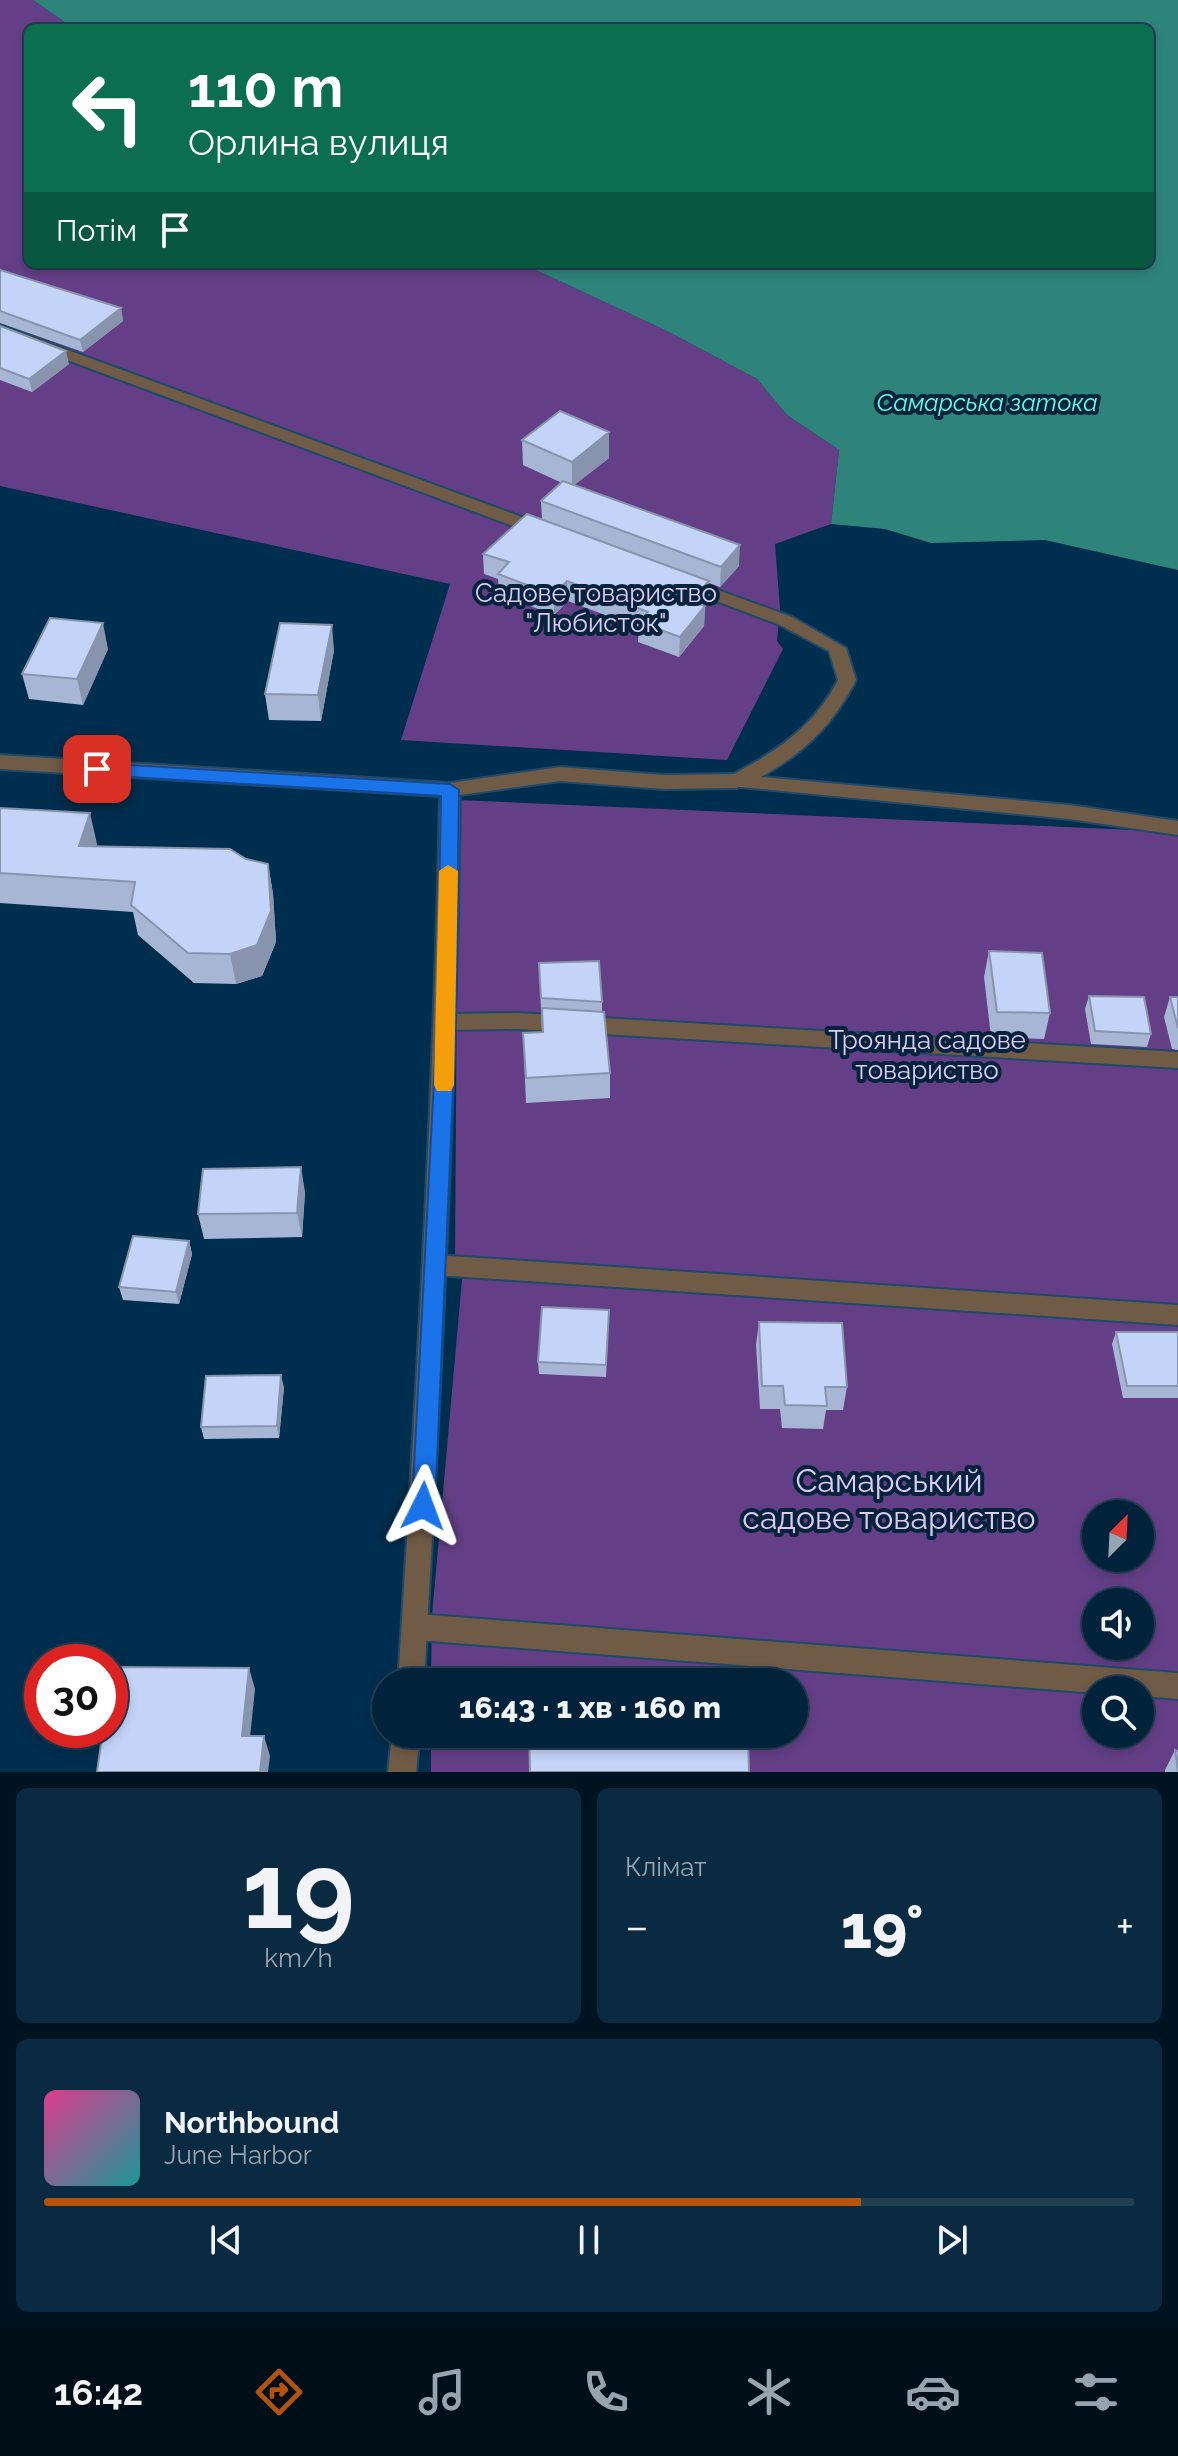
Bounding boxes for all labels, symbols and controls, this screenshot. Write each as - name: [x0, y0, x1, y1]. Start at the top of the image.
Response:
- text: 110 m: [188, 54, 343, 120]
- icon: left: [56, 56, 160, 160]
- text: Орлина вулиця: [188, 121, 449, 163]
- icon: arrive: [153, 208, 197, 252]
- text: Потім: [56, 213, 137, 248]
- water label: Самарська затока: [876, 388, 1098, 417]
- park label: Садове товариство "Любисток": [475, 578, 717, 638]
- pin: [63, 735, 131, 803]
- icon: arrive: [75, 747, 119, 791]
- park label: Троянда садове товариство: [828, 1025, 1026, 1085]
- park label: Самарський садове товариство: [742, 1462, 1036, 1536]
- position arrow: [381, 1464, 465, 1548]
- north arrow: [1082, 1500, 1154, 1572]
- map controls: [1082, 1500, 1154, 1748]
- button: sound: [1082, 1588, 1154, 1660]
- speed limit sign: 30: [24, 1644, 128, 1748]
- button: search: [1082, 1676, 1154, 1748]
- text: 16:43 · 1 хв · 160 m: [459, 1690, 721, 1725]
- text: 19: [242, 1830, 355, 1952]
- text: Клімат: [625, 1852, 707, 1882]
- text: 19°: [841, 1892, 923, 1962]
- text: −: [625, 1901, 649, 1952]
- text: +: [1116, 1901, 1134, 1952]
- text: km/h: [264, 1943, 333, 1973]
- text: Northbound: [164, 2105, 339, 2140]
- text: June Harbor: [164, 2140, 312, 2170]
- icon: previous: [204, 2218, 248, 2262]
- icon: pause: [567, 2218, 611, 2262]
- icon: next: [930, 2218, 974, 2262]
- icon: directions: [251, 2364, 307, 2420]
- icon: music: [414, 2364, 470, 2420]
- icon: phone: [578, 2364, 634, 2420]
- icon: climate: [741, 2364, 797, 2420]
- icon: car: [905, 2364, 961, 2420]
- icon: filters: [1068, 2364, 1124, 2420]
- text: 16:42: [54, 2371, 143, 2413]

